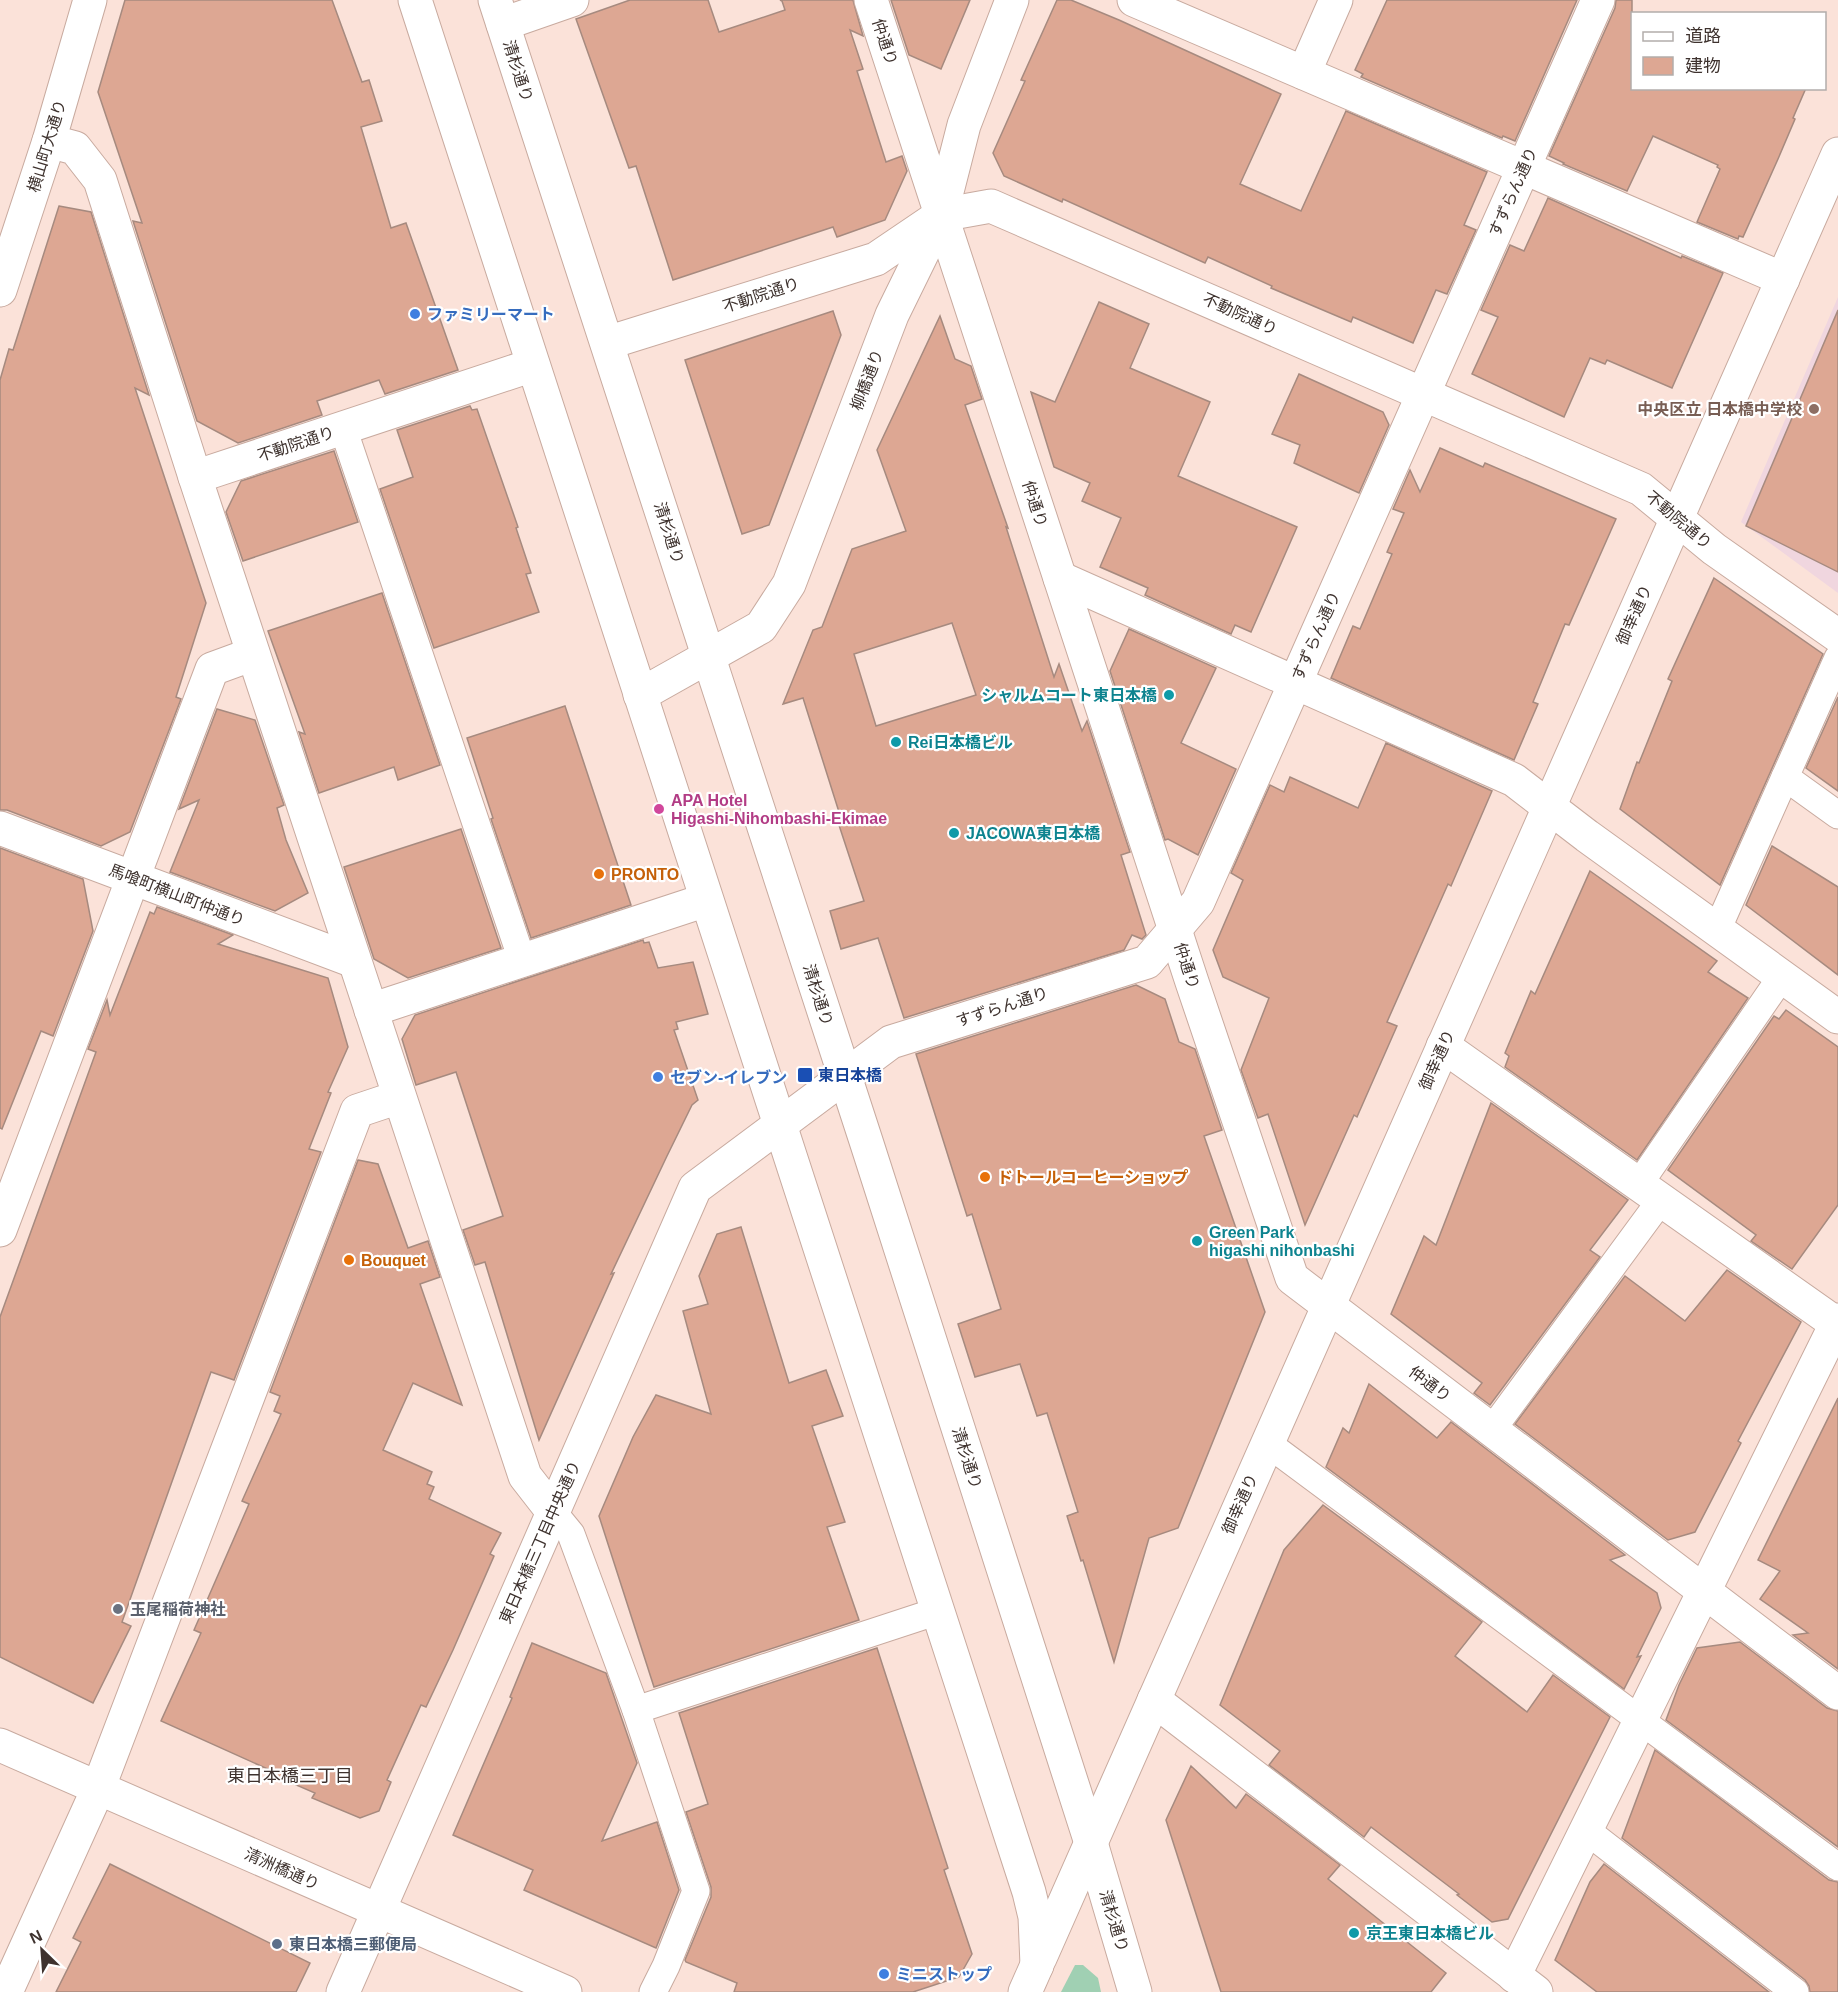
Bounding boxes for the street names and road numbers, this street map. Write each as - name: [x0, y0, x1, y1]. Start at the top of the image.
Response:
- street label: 仲通り: [869, 17, 901, 67]
- street label: 清杉通り: [500, 38, 536, 104]
- street label: 横山町大通り: [25, 98, 69, 194]
- street label: すずらん通り: [1486, 145, 1540, 239]
- street label: 不動院通り: [720, 275, 802, 315]
- street label: 不動院通り: [1200, 290, 1280, 338]
- street label: 柳橋通り: [848, 347, 886, 413]
- street label: 不動院通り: [255, 424, 337, 464]
- street label: 仲通り: [1019, 479, 1051, 529]
- street label: 不動院通り: [1643, 488, 1715, 552]
- street label: 清杉通り: [651, 500, 687, 566]
- street label: 御幸通り: [1613, 582, 1655, 648]
- street label: すずらん通り: [1289, 589, 1343, 683]
- street label: 馬喰町横山町仲通り: [107, 861, 247, 929]
- street label: 仲通り: [1171, 941, 1203, 991]
- street label: 清杉通り: [800, 962, 836, 1028]
- street label: すずらん通り: [954, 984, 1050, 1030]
- street label: 御幸通り: [1416, 1027, 1458, 1093]
- street label: 仲通り: [1406, 1363, 1454, 1405]
- street label: 清杉通り: [949, 1425, 985, 1491]
- street label: 東日本橋三丁目中央通り: [496, 1458, 584, 1626]
- street label: 御幸通り: [1219, 1471, 1261, 1537]
- street label: 清洲橋通り: [242, 1845, 322, 1893]
- street label: 清杉通り: [1097, 1888, 1131, 1954]

